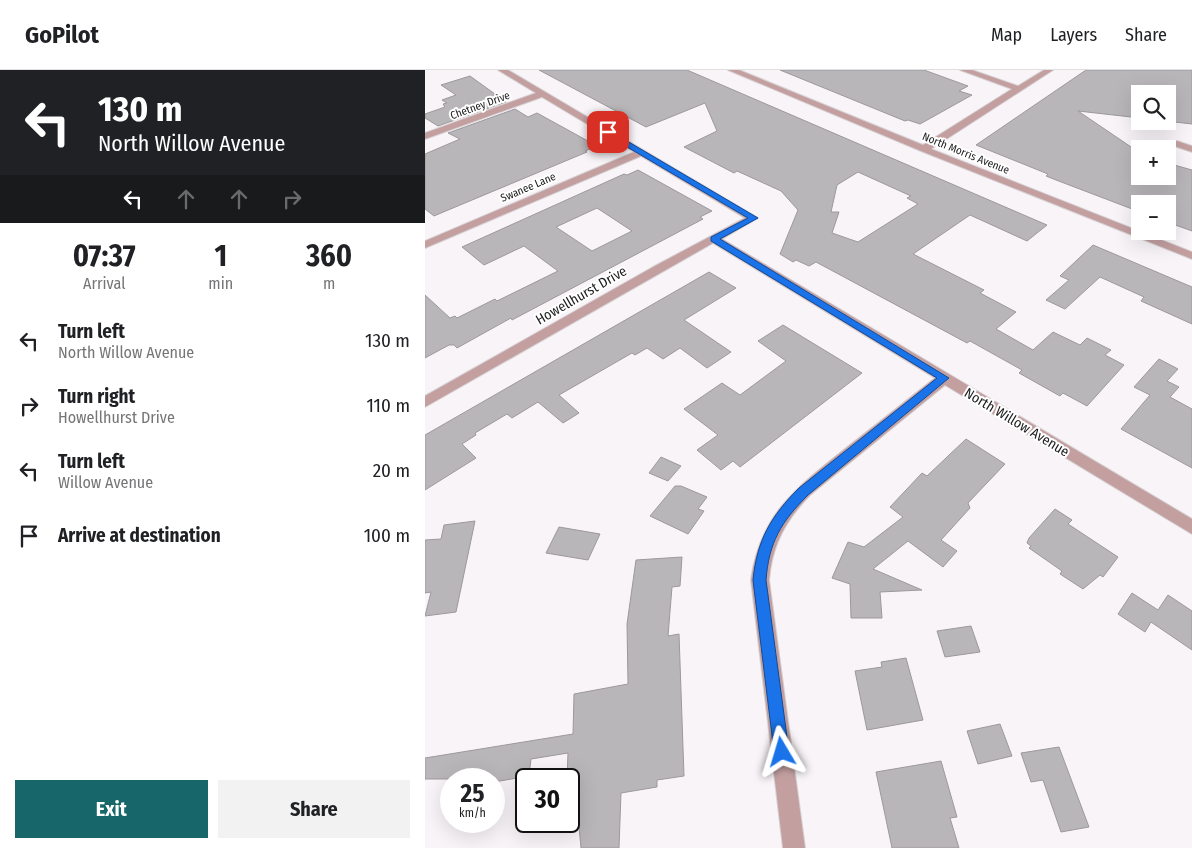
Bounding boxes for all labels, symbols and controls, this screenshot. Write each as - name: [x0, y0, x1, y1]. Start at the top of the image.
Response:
- text: GoPilot: [25, 21, 99, 49]
- text: Map: [991, 24, 1022, 46]
- text: Layers: [1050, 24, 1097, 46]
- text: Share: [1125, 24, 1167, 46]
- map controls: [1131, 85, 1176, 240]
- button: search: [1131, 85, 1176, 130]
- text: 130 m: [98, 88, 182, 130]
- street label: Chetney Drive: [449, 89, 512, 122]
- icon: left: [15, 90, 80, 155]
- pin: [587, 111, 629, 153]
- icon: arrive: [594, 118, 622, 146]
- text: North Willow Avenue: [98, 130, 285, 157]
- street label: North Morris Avenue: [920, 130, 1011, 177]
- button: +: [1131, 140, 1176, 185]
- street label: Swanee Lane: [499, 170, 558, 205]
- icon: left: [119, 185, 147, 213]
- icon: ahead: [172, 185, 200, 213]
- icon: ahead: [225, 185, 253, 213]
- icon: right: [278, 185, 306, 213]
- button: −: [1131, 195, 1176, 240]
- text: 07:37: [73, 238, 136, 274]
- text: 1: [214, 238, 227, 274]
- text: 360: [306, 238, 352, 274]
- street label: Howellhurst Drive: [533, 262, 630, 328]
- text: Arrival: [83, 274, 125, 293]
- text: min: [208, 274, 233, 293]
- text: m: [323, 274, 335, 293]
- text: Turn left: [58, 320, 125, 343]
- icon: left: [15, 327, 43, 355]
- text: 130 m: [365, 329, 410, 352]
- text: North Willow Avenue: [58, 343, 194, 362]
- street label: North Willow Avenue: [961, 384, 1072, 460]
- text: Turn right: [58, 385, 135, 408]
- icon: right: [15, 392, 43, 420]
- text: 110 m: [366, 394, 410, 417]
- text: Howellhurst Drive: [58, 408, 175, 427]
- text: Turn left: [58, 450, 125, 473]
- icon: left: [15, 457, 43, 485]
- text: 20 m: [373, 459, 410, 482]
- text: Willow Avenue: [58, 473, 153, 492]
- icon: arrive: [15, 522, 43, 550]
- text: Arrive at destination: [58, 524, 221, 547]
- text: 100 m: [364, 524, 410, 547]
- position arrow: [755, 725, 807, 777]
- speed limit sign: 30: [515, 768, 580, 833]
- text: 25: [461, 779, 484, 809]
- button: Exit: [15, 780, 208, 838]
- button: Share: [218, 780, 410, 838]
- text: km/h: [459, 806, 486, 820]

